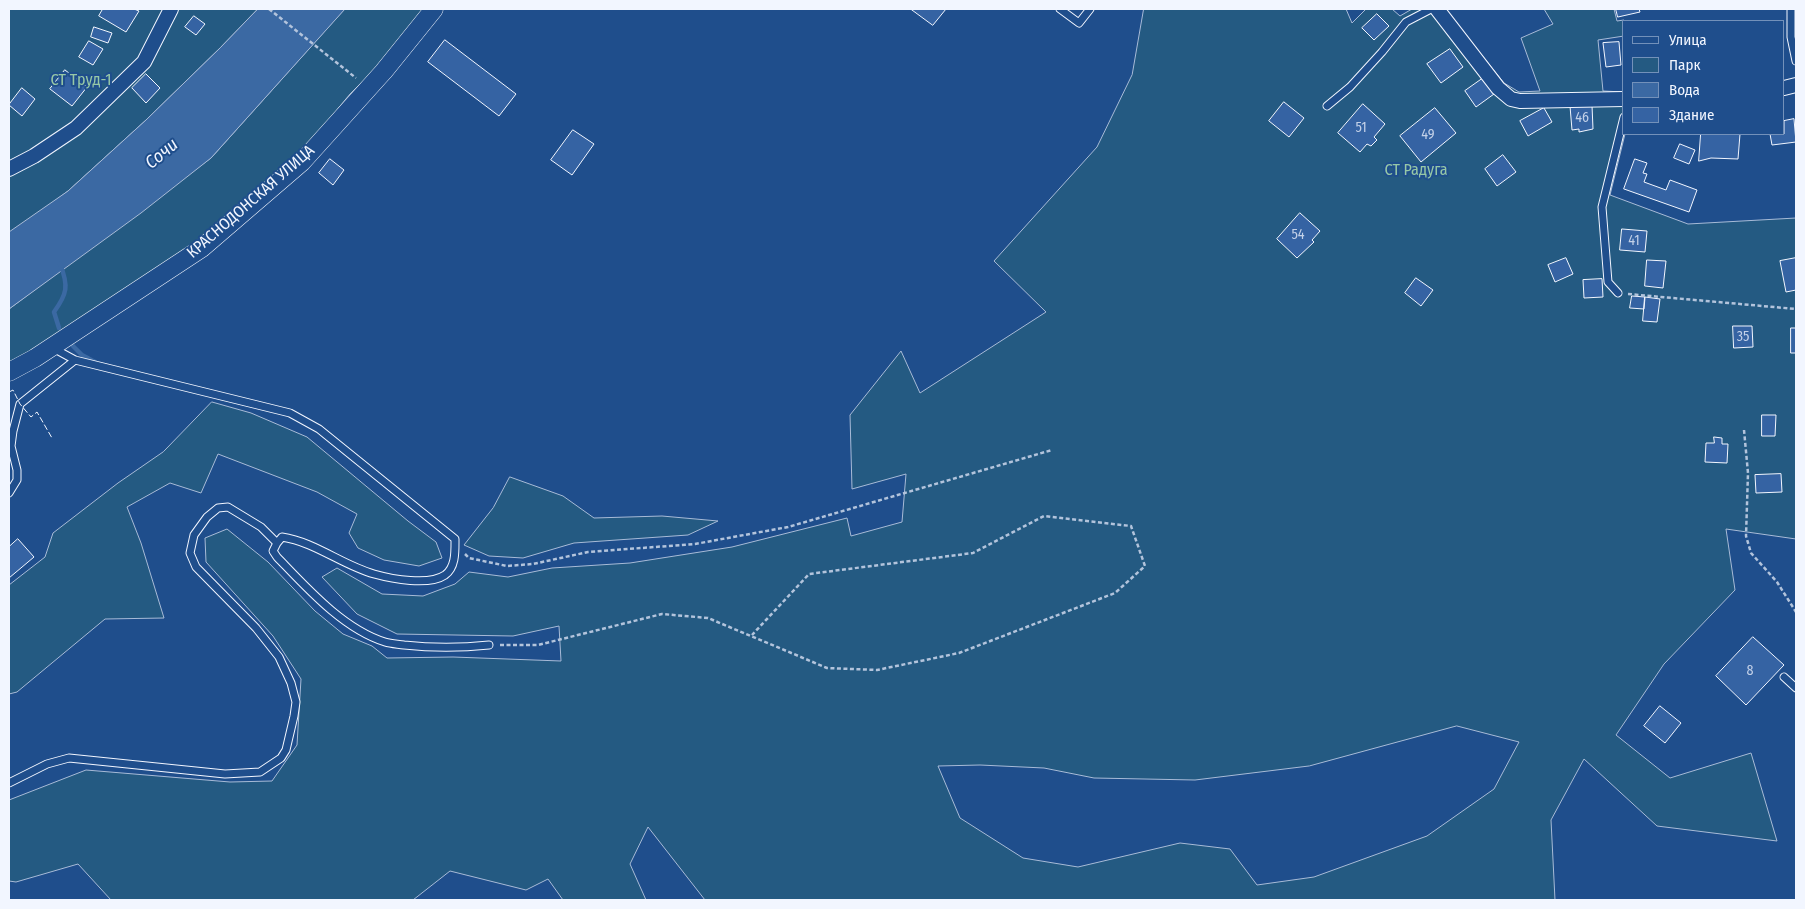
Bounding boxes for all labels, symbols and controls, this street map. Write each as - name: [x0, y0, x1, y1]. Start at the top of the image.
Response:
- legend: [1622, 20, 1785, 135]
- text: Улица: [1669, 31, 1707, 49]
- text: Парк: [1669, 56, 1700, 74]
- park label: СТ Труд-1: [51, 71, 111, 91]
- text: Вода: [1669, 81, 1700, 99]
- text: Здание: [1669, 106, 1715, 124]
- house number: 46: [1575, 110, 1589, 126]
- house number: 51: [1355, 120, 1367, 136]
- house number: 49: [1421, 127, 1435, 143]
- water label: Сочи: [141, 134, 183, 174]
- street label: КРАСНОДОНСКАЯ УЛИЦА: [183, 141, 319, 263]
- park label: СТ Радуга: [1384, 161, 1448, 181]
- house number: 54: [1291, 227, 1305, 243]
- house number: 41: [1628, 233, 1640, 249]
- house number: 35: [1737, 329, 1749, 345]
- house number: 8: [1747, 663, 1753, 679]

